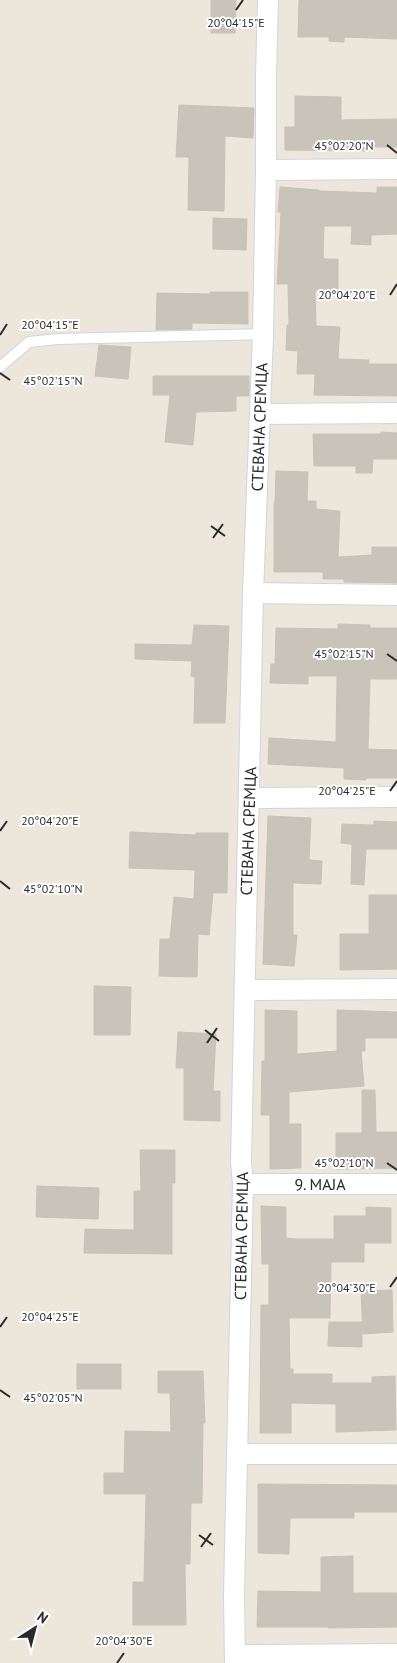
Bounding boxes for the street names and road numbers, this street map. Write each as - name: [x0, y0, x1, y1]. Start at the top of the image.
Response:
- street label: СТЕВАНА СРЕМЦА: [247, 362, 271, 492]
- street label: СТЕВАНА СРЕМЦА: [236, 766, 260, 896]
- street label: СТЕВАНА СРЕМЦА: [230, 1171, 252, 1300]
- street label: 9. МАЈА: [294, 1174, 346, 1194]

